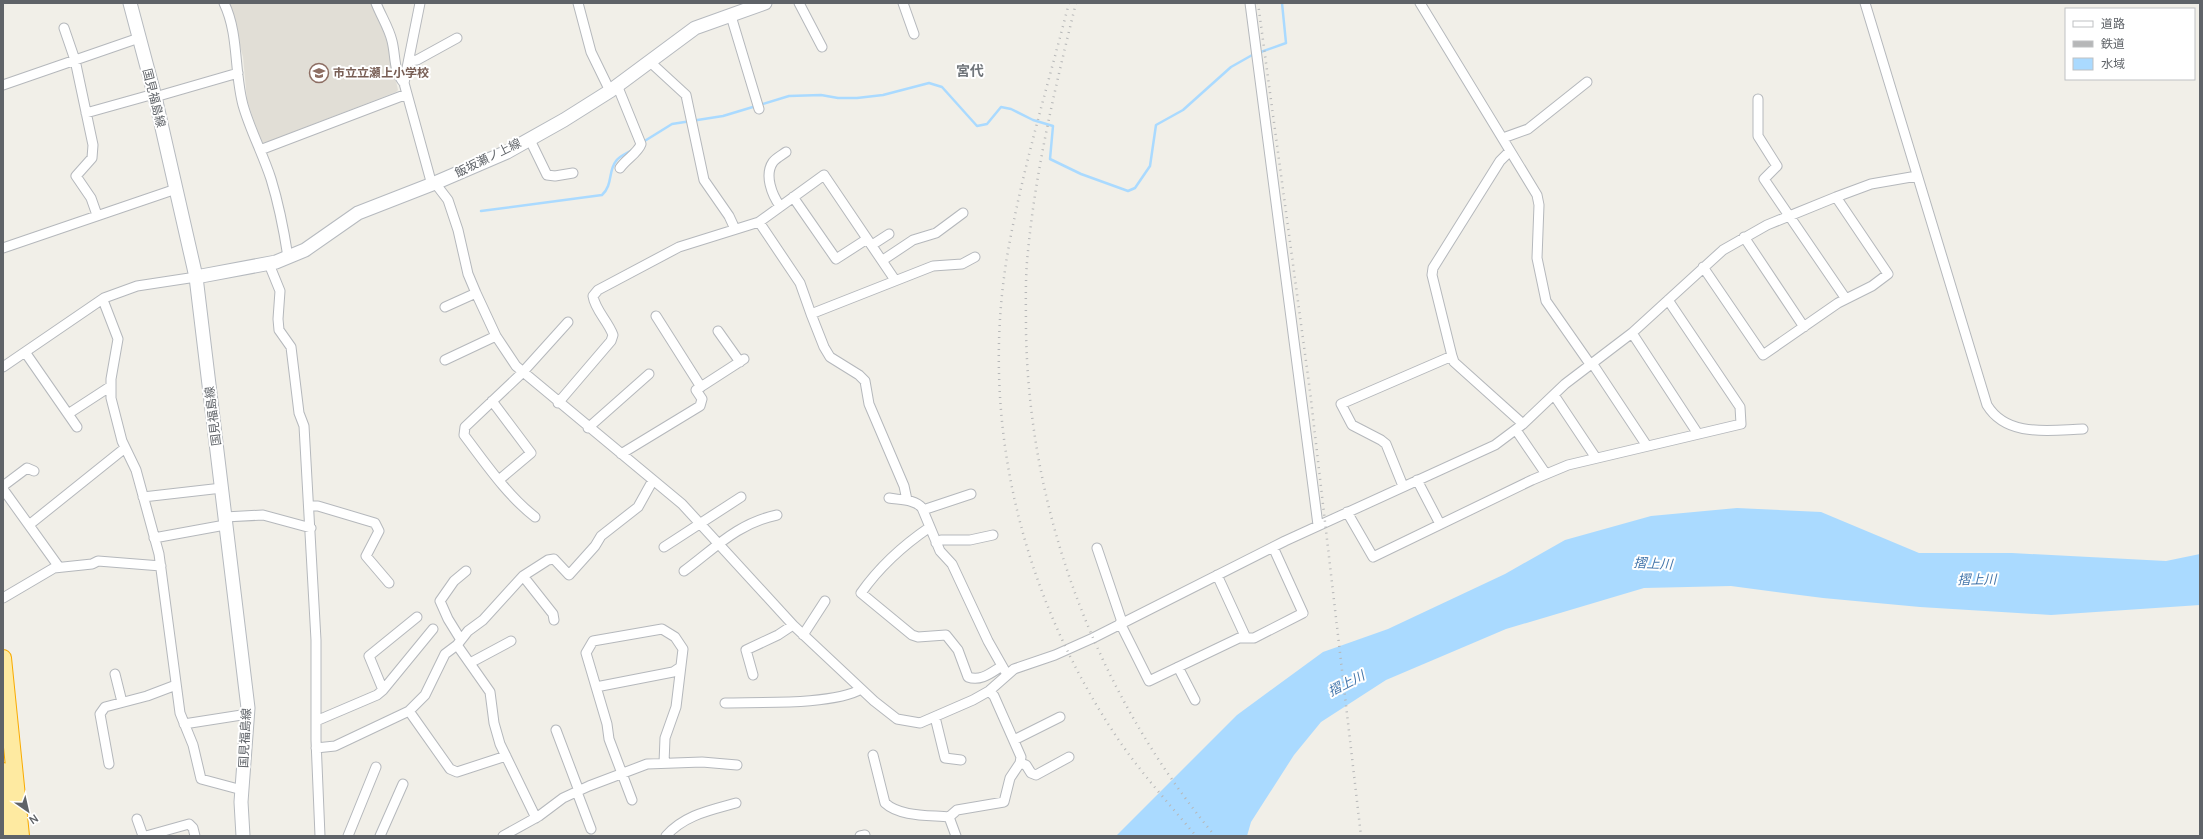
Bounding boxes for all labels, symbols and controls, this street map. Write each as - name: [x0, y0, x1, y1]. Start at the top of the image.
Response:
- legend: [2065, 8, 2195, 80]
- text: 道路: [2101, 15, 2125, 32]
- text: 鉄道: [2101, 35, 2125, 52]
- text: 水域: [2101, 55, 2125, 72]
- district label: 宮代: [956, 61, 984, 80]
- school or university icon: 市立立瀬上小学校: [308, 62, 330, 84]
- place label: 市立立瀬上小学校: [333, 64, 429, 81]
- street label: 国見福島線: [139, 67, 170, 129]
- street label: 飯坂瀬ノ上線: [452, 134, 524, 181]
- street label: 国見福島線: [200, 385, 225, 447]
- water label: 摺上川: [1633, 553, 1675, 573]
- water label: 摺上川: [1957, 570, 1999, 588]
- water label: 摺上川: [1325, 665, 1369, 700]
- street label: 国見福島線: [234, 708, 255, 768]
- north arrow: [8, 791, 48, 831]
- text: N: [26, 811, 41, 828]

